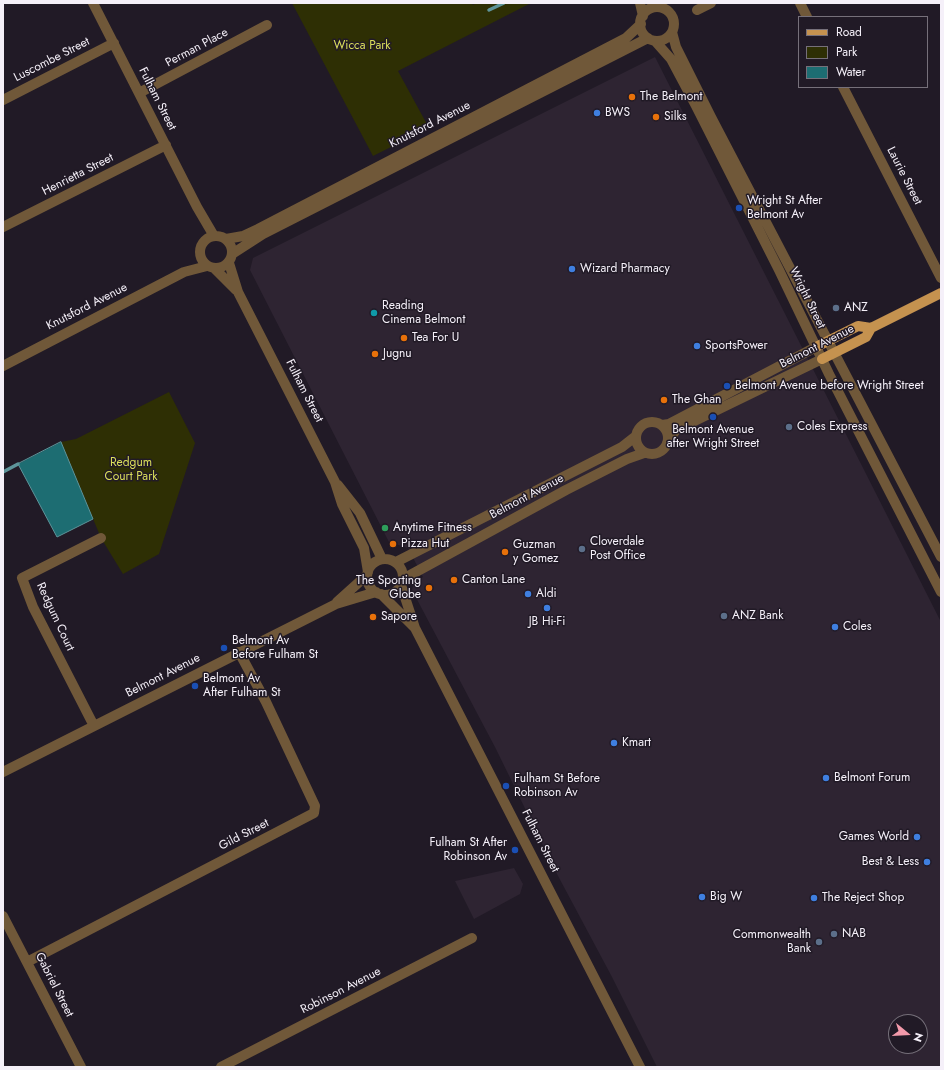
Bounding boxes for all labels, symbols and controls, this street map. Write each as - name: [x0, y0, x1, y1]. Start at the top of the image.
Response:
- legend: [798, 16, 928, 88]
- text: Road: [836, 23, 862, 41]
- street label: Perman Place: [163, 26, 231, 70]
- street label: Luscombe Street: [12, 35, 92, 85]
- park label: Wicca Park: [333, 39, 391, 53]
- text: Park: [836, 43, 857, 61]
- text: Water: [836, 63, 866, 81]
- street label: Fulham Street: [135, 65, 179, 133]
- place label: The Belmont: [640, 90, 702, 104]
- marker: The Belmont: [627, 92, 637, 102]
- street label: Knutsford Avenue: [387, 98, 473, 152]
- place label: BWS: [605, 106, 630, 120]
- marker: BWS: [592, 108, 602, 118]
- place label: Silks: [664, 110, 687, 124]
- marker: Silks: [651, 112, 661, 122]
- street label: Laurie Street: [883, 145, 925, 207]
- street label: Henrietta Street: [40, 151, 116, 199]
- place label: Wright St After Belmont Av: [747, 194, 822, 222]
- marker: Wright St After Belmont Av: [734, 203, 744, 213]
- place label: Wizard Pharmacy: [580, 262, 670, 276]
- marker: Wizard Pharmacy: [567, 264, 577, 274]
- street label: Wright Street: [786, 265, 828, 331]
- street label: Knutsford Avenue: [44, 280, 130, 334]
- place label: Reading Cinema Belmont: [382, 299, 465, 327]
- place label: ANZ: [844, 301, 868, 315]
- marker: ANZ: [831, 303, 841, 313]
- marker: Reading Cinema Belmont: [369, 308, 379, 318]
- street label: Belmont Avenue: [777, 322, 857, 372]
- place label: Tea For U: [412, 331, 459, 345]
- marker: Tea For U: [399, 333, 409, 343]
- place label: SportsPower: [705, 339, 768, 353]
- marker: SportsPower: [692, 341, 702, 351]
- place label: Jugnu: [383, 347, 412, 361]
- marker: Jugnu: [370, 349, 380, 359]
- street label: Fulham Street: [282, 357, 326, 425]
- place label: Belmont Avenue before Wright Street: [735, 379, 924, 393]
- marker: Belmont Avenue before Wright Street: [722, 381, 732, 391]
- place label: The Ghan: [672, 393, 721, 407]
- marker: The Ghan: [659, 395, 669, 405]
- marker: Belmont Avenue after Wright Street: [708, 412, 718, 422]
- place label: Coles Express: [797, 420, 867, 434]
- marker: Coles Express: [784, 422, 794, 432]
- place label: Belmont Avenue after Wright Street: [667, 423, 759, 451]
- park label: Redgum Court Park: [104, 456, 158, 484]
- street label: Belmont Avenue: [488, 471, 566, 523]
- place label: Anytime Fitness: [393, 521, 472, 535]
- marker: Anytime Fitness: [380, 523, 390, 533]
- place label: Cloverdale Post Office: [590, 535, 645, 563]
- place label: Pizza Hut: [401, 537, 449, 551]
- place label: Guzman y Gomez: [513, 538, 559, 566]
- marker: Pizza Hut: [388, 539, 398, 549]
- marker: Cloverdale Post Office: [577, 544, 587, 554]
- marker: Guzman y Gomez: [500, 547, 510, 557]
- place label: Canton Lane: [462, 573, 525, 587]
- place label: The Sporting Globe: [356, 574, 421, 602]
- marker: Canton Lane: [449, 575, 459, 585]
- street label: Redgum Court: [33, 580, 77, 654]
- marker: The Sporting Globe: [424, 583, 434, 593]
- place label: Aldi: [536, 587, 557, 601]
- marker: Aldi: [523, 589, 533, 599]
- marker: JB Hi-Fi: [542, 603, 552, 613]
- place label: ANZ Bank: [732, 609, 783, 623]
- place label: Sapore: [381, 610, 417, 624]
- marker: ANZ Bank: [719, 611, 729, 621]
- marker: Sapore: [368, 612, 378, 622]
- place label: JB Hi-Fi: [529, 615, 565, 629]
- place label: Coles: [843, 620, 872, 634]
- marker: Coles: [830, 622, 840, 632]
- place label: Belmont Av Before Fulham St: [232, 634, 318, 662]
- marker: Belmont Av Before Fulham St: [219, 643, 229, 653]
- street label: Belmont Avenue: [123, 651, 203, 701]
- place label: Belmont Av After Fulham St: [203, 672, 280, 700]
- marker: Belmont Av After Fulham St: [190, 681, 200, 691]
- place label: Kmart: [622, 736, 651, 750]
- marker: Kmart: [609, 738, 619, 748]
- place label: Belmont Forum: [834, 771, 910, 785]
- place label: Fulham St Before Robinson Av: [514, 772, 600, 800]
- marker: Belmont Forum: [821, 773, 831, 783]
- marker: Fulham St Before Robinson Av: [501, 781, 511, 791]
- street label: Fulham Street: [518, 807, 562, 875]
- street label: Gild Street: [217, 816, 271, 854]
- place label: Games World: [839, 830, 909, 844]
- marker: Games World: [912, 832, 922, 842]
- place label: Fulham St After Robinson Av: [430, 836, 507, 864]
- marker: Fulham St After Robinson Av: [510, 845, 520, 855]
- place label: Best & Less: [862, 855, 919, 869]
- marker: Best & Less: [922, 857, 932, 867]
- place label: Big W: [710, 890, 742, 904]
- place label: The Reject Shop: [822, 891, 904, 905]
- marker: Big W: [697, 892, 707, 902]
- marker: The Reject Shop: [809, 893, 819, 903]
- place label: NAB: [842, 927, 866, 941]
- place label: Commonwealth Bank: [733, 928, 811, 956]
- marker: NAB: [829, 929, 839, 939]
- marker: Commonwealth Bank: [814, 937, 824, 947]
- street label: Gabriel Street: [32, 950, 76, 1020]
- street label: Robinson Avenue: [298, 965, 384, 1017]
- north arrow: [888, 1014, 928, 1054]
- text: N: [910, 1031, 927, 1044]

